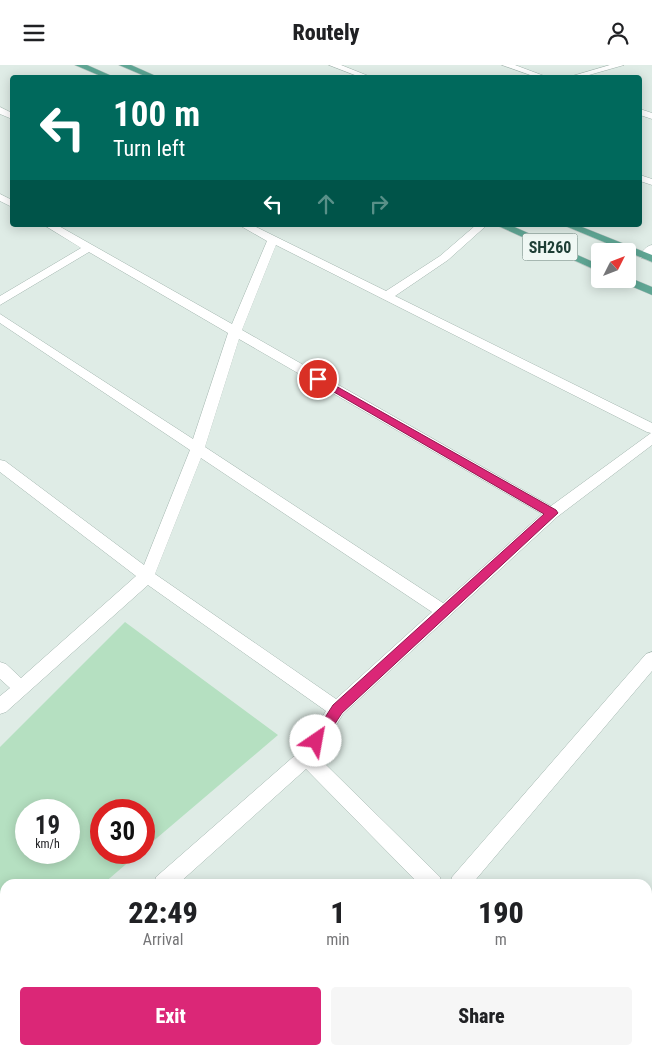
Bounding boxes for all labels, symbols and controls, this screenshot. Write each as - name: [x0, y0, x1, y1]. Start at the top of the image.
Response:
- icon: menu: [20, 19, 48, 47]
- icon: person: [604, 19, 632, 47]
- text: Routely: [292, 20, 360, 45]
- text: 100 m: [113, 94, 200, 135]
- icon: left: [30, 95, 95, 160]
- text: Turn left: [113, 136, 185, 161]
- icon: left: [259, 190, 287, 218]
- icon: ahead: [312, 190, 340, 218]
- icon: right: [365, 190, 393, 218]
- road number: SH260: [522, 233, 578, 261]
- north arrow: [591, 243, 636, 287]
- map controls: [591, 243, 636, 288]
- pin: [297, 358, 339, 400]
- icon: arrive: [304, 365, 332, 393]
- position arrow: [289, 714, 341, 766]
- speed limit sign: 30: [90, 799, 155, 864]
- text: 19: [35, 811, 60, 840]
- text: km/h: [35, 837, 60, 851]
- text: 22:49: [128, 895, 198, 930]
- text: 1: [330, 895, 345, 930]
- text: 190: [478, 895, 524, 930]
- text: Arrival: [143, 930, 183, 949]
- text: min: [326, 930, 350, 949]
- text: m: [495, 930, 507, 949]
- button: Exit: [20, 987, 321, 1045]
- button: Share: [331, 987, 632, 1045]

